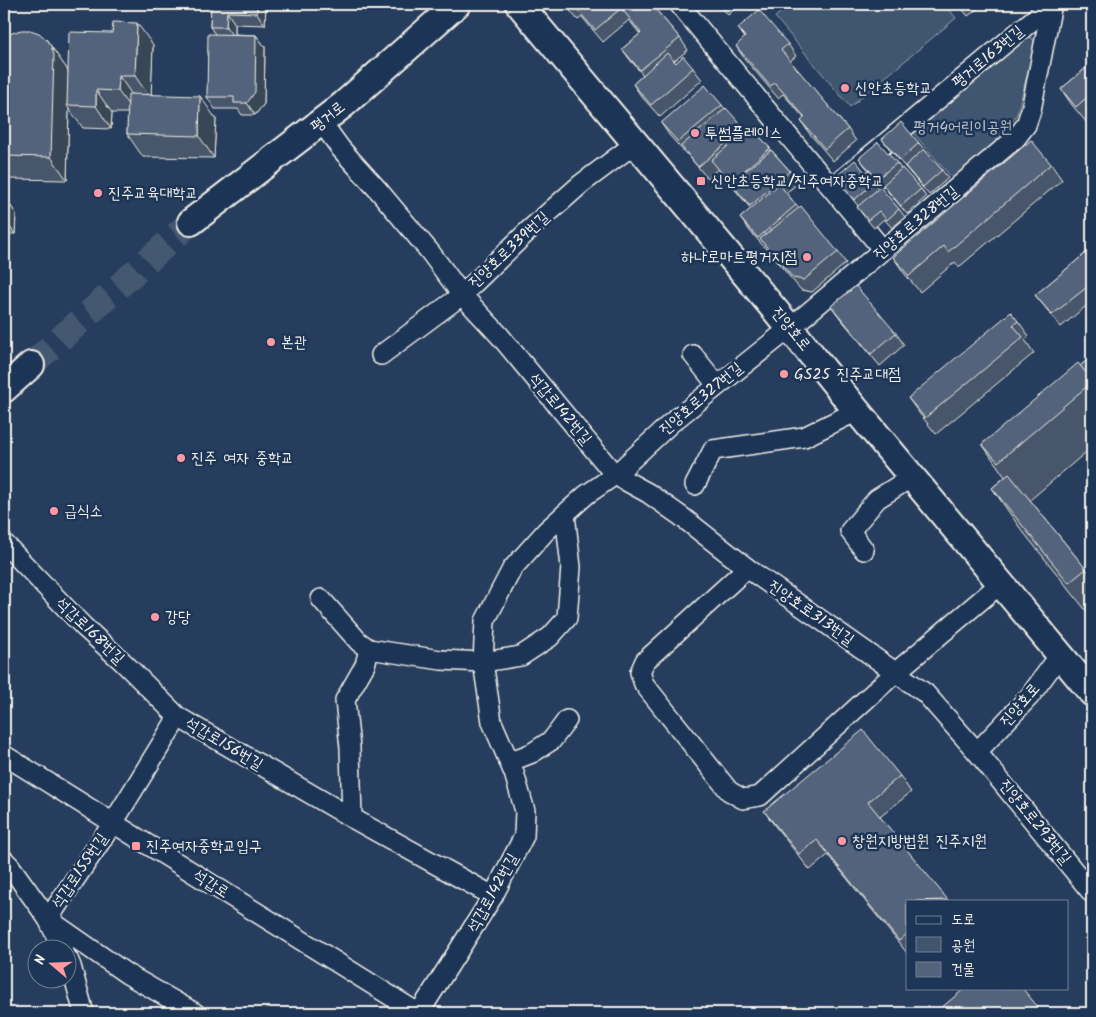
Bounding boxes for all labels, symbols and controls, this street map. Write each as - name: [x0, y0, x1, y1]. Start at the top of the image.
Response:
- street label: 평거로163번길: [946, 19, 1030, 95]
- place label: 신안초등학교: [855, 76, 932, 101]
- marker: 신안초등학교: [839, 82, 851, 94]
- street label: 평거로: [305, 95, 351, 139]
- park label: 평거4어린이공원: [914, 115, 1012, 140]
- place label: 투썸플레이스: [705, 121, 782, 146]
- marker: 투썸플레이스: [689, 127, 701, 139]
- place label: 신안초등학교/진주여자중학교: [711, 169, 884, 194]
- marker: 신안초등학교/진주여자중학교: [695, 175, 707, 187]
- street label: 진양호로328번길: [868, 180, 964, 266]
- place label: 진주교육대학교: [108, 181, 198, 206]
- marker: 진주교육대학교: [92, 187, 104, 199]
- street label: 진양호로339번길: [463, 206, 555, 294]
- place label: 하나로마트평거지점: [681, 245, 797, 270]
- marker: 하나로마트평거지점: [801, 251, 813, 263]
- street label: 진양호로: [765, 301, 817, 357]
- place label: 본관: [281, 330, 307, 355]
- marker: 본관: [265, 336, 277, 348]
- street label: 진양호로327번길: [653, 356, 749, 442]
- place label: GS25 진주교대점: [794, 362, 901, 387]
- street label: 석갑로142번길: [522, 367, 598, 451]
- marker: GS25 진주교대점: [778, 368, 790, 380]
- place label: 진주 여자 중학교: [191, 446, 294, 471]
- marker: 진주 여자 중학교: [175, 452, 187, 464]
- place label: 급식소: [64, 499, 103, 524]
- marker: 급식소: [48, 505, 60, 517]
- street label: 진양호로313번길: [763, 574, 859, 652]
- street label: 석갑로168번길: [50, 591, 130, 671]
- place label: 강당: [165, 605, 191, 630]
- marker: 강당: [149, 611, 161, 623]
- street label: 진양호로: [994, 677, 1046, 733]
- street label: 석갑로156번길: [180, 711, 268, 777]
- street label: 진양호로293번길: [993, 774, 1077, 870]
- street label: 석갑로155번길: [45, 828, 115, 914]
- place label: 창원지방법원 진주지원: [852, 829, 987, 854]
- place label: 진주여자중학교입구: [146, 834, 262, 859]
- marker: 창원지방법원 진주지원: [836, 835, 848, 847]
- marker: 진주여자중학교입구: [130, 840, 142, 852]
- street label: 석갑로142번길: [461, 849, 525, 937]
- street label: 석갑로: [188, 863, 234, 905]
- legend: [906, 900, 1068, 990]
- text: 도로: [951, 908, 975, 932]
- text: 공원: [951, 934, 975, 958]
- north arrow: [28, 940, 78, 990]
- text: N: [29, 952, 53, 968]
- text: 건물: [951, 958, 975, 982]

